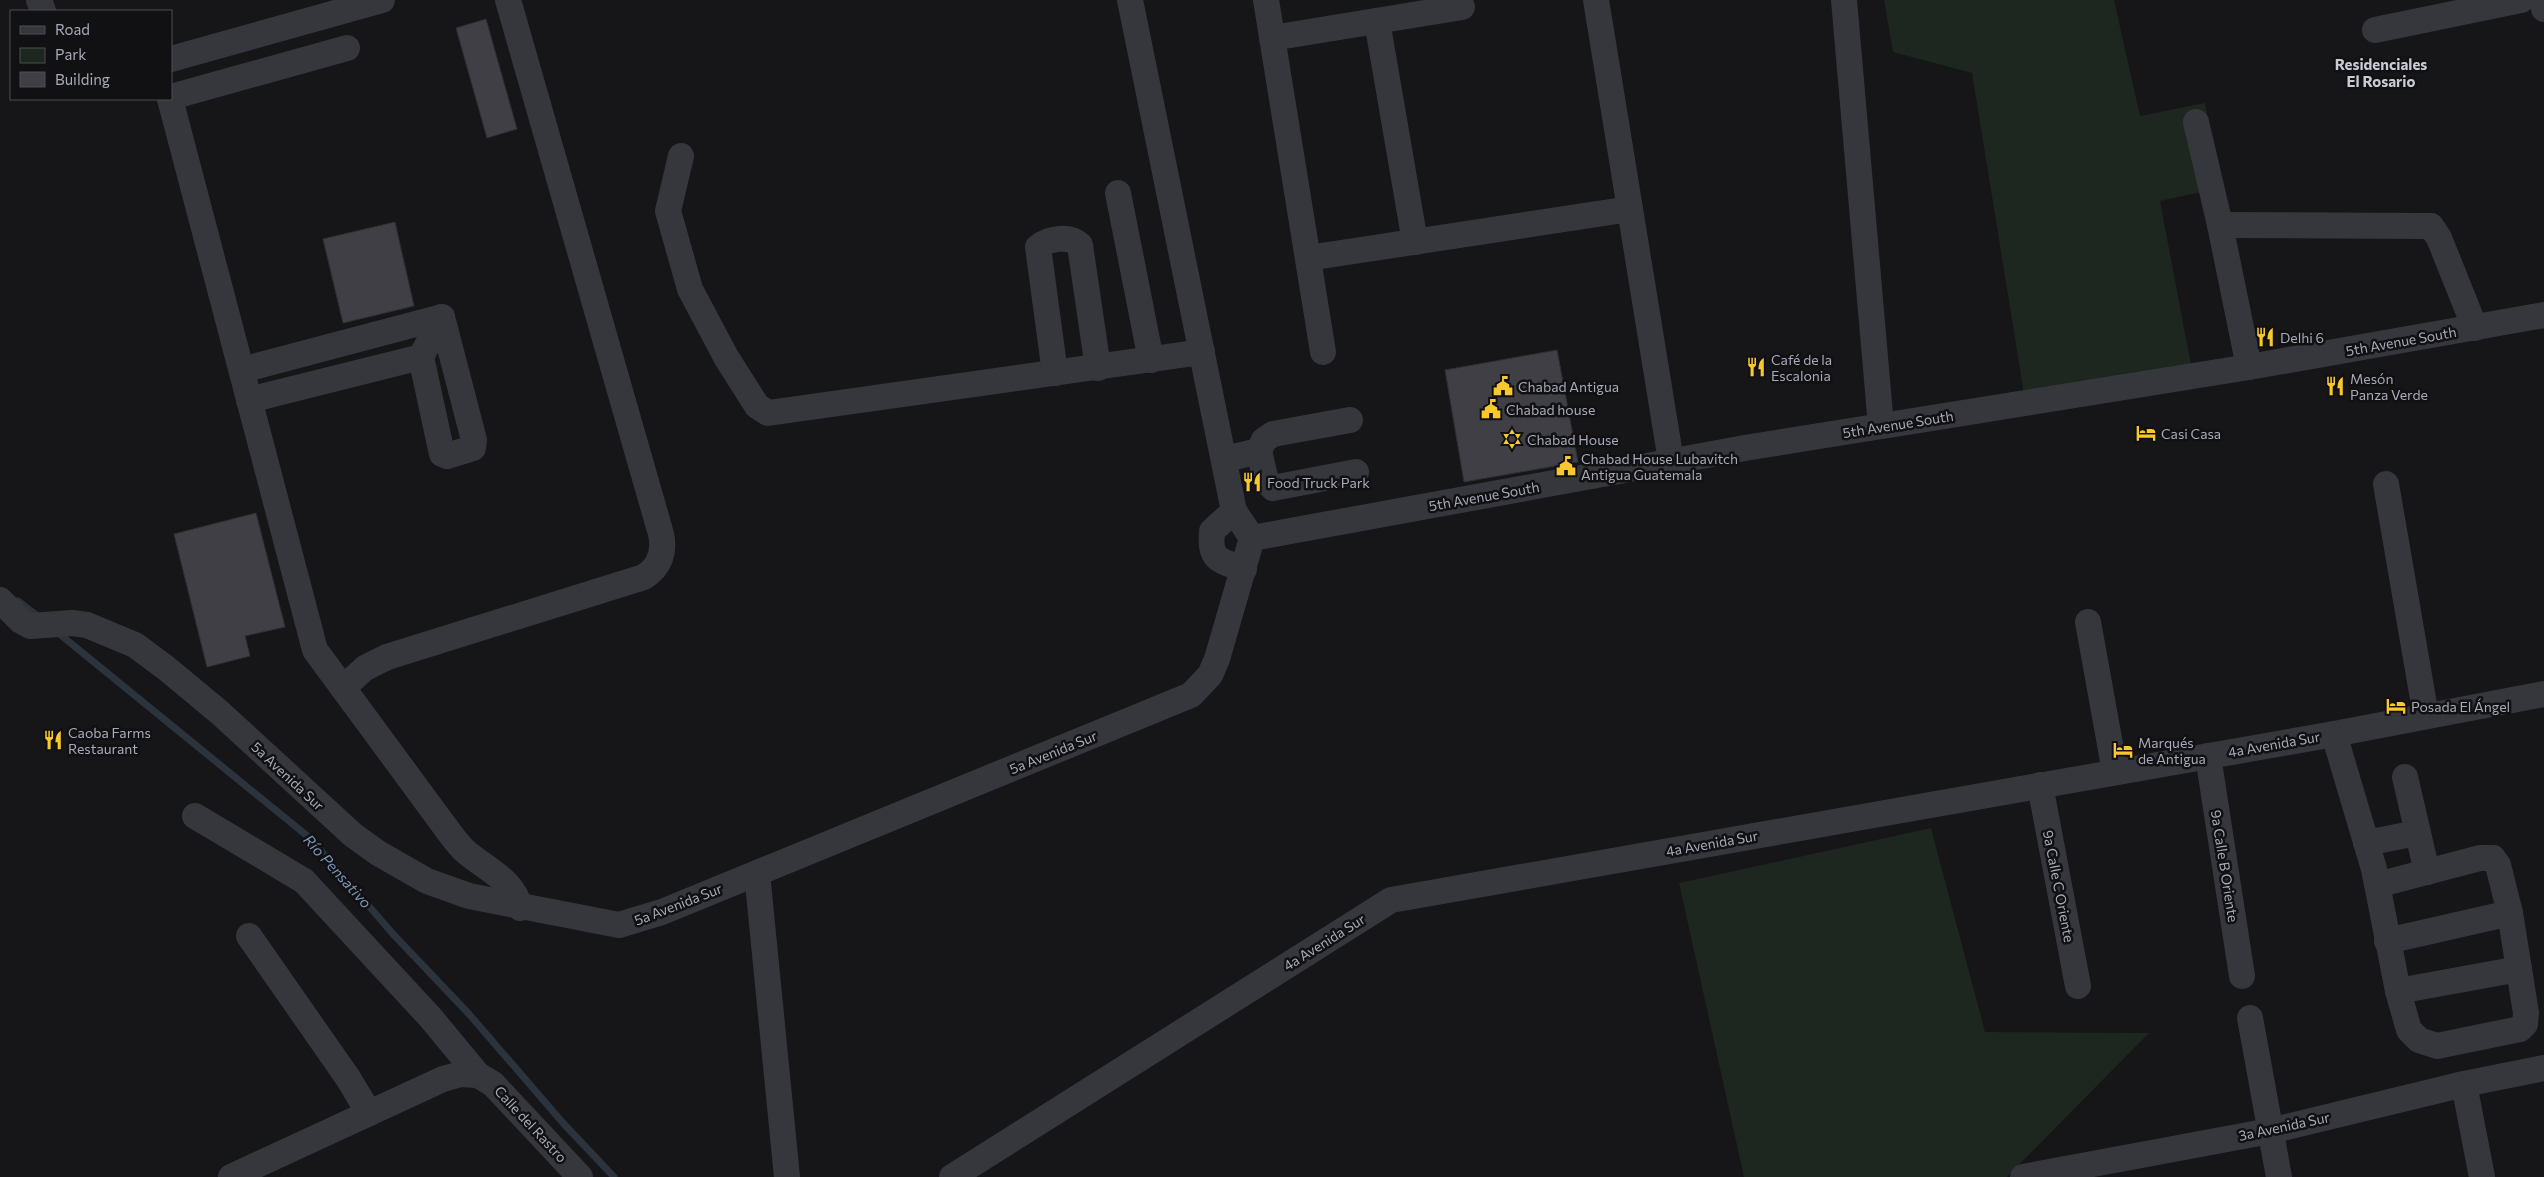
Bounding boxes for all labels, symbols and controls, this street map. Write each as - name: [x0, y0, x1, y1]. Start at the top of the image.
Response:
- legend: [10, 10, 172, 100]
- text: Road: [55, 20, 90, 38]
- text: Park: [55, 45, 86, 63]
- district label: Residenciales El Rosario: [2335, 55, 2427, 90]
- text: Building: [55, 70, 110, 88]
- street label: 5th Avenue South: [2344, 323, 2458, 359]
- restaurant icon: Delhi 6: [2254, 326, 2276, 348]
- place label: Delhi 6: [2280, 329, 2324, 346]
- place label: Café de la Escalonia: [1771, 351, 1832, 384]
- restaurant icon: Café de la Escalonia: [1745, 356, 1767, 378]
- place label: Mesón Panza Verde: [2350, 370, 2428, 403]
- public building icon: Chabad Antigua: [1492, 375, 1514, 397]
- restaurant icon: Mesón Panza Verde: [2324, 375, 2346, 397]
- place label: Chabad Antigua: [1518, 378, 1619, 395]
- public building icon: Chabad house: [1480, 398, 1502, 420]
- place label: Chabad house: [1506, 401, 1595, 418]
- street label: 5th Avenue South: [1841, 407, 1955, 441]
- hotel icon: Casi Casa: [2135, 422, 2157, 444]
- place label: Casi Casa: [2161, 425, 2221, 442]
- synagogue icon: Chabad House: [1501, 428, 1523, 450]
- place label: Chabad House: [1527, 431, 1619, 448]
- place label: Chabad House Lubavitch Antigua Guatemala: [1581, 450, 1738, 483]
- public building icon: Chabad House Lubavitch Antigua Guatemala: [1555, 455, 1577, 477]
- restaurant icon: Food Truck Park: [1241, 471, 1263, 493]
- place label: Food Truck Park: [1267, 474, 1370, 491]
- street label: 5th Avenue South: [1427, 478, 1541, 514]
- hotel icon: Posada El Ángel: [2385, 695, 2407, 717]
- place label: Posada El Ángel: [2411, 698, 2510, 715]
- place label: Caoba Farms Restaurant: [68, 724, 151, 757]
- street label: 5a Avenida Sur: [1007, 727, 1100, 777]
- street label: 4a Avenida Sur: [2227, 727, 2322, 760]
- restaurant icon: Caoba Farms Restaurant: [42, 729, 64, 751]
- place label: Marqués de Antigua: [2138, 734, 2206, 767]
- street label: 5a Avenida Sur: [248, 738, 328, 814]
- hotel icon: Marqués de Antigua: [2112, 739, 2134, 761]
- street label: 9a Calle B Oriente: [2208, 809, 2242, 923]
- street label: 4a Avenida Sur: [1665, 826, 1760, 859]
- street label: 9a Calle C Oriente: [2040, 828, 2078, 944]
- water label: Río Pensativo: [300, 831, 376, 911]
- street label: 5a Avenida Sur: [632, 879, 725, 929]
- street label: 4a Avenida Sur: [1280, 910, 1368, 974]
- street label: Calle del Rastro: [491, 1082, 571, 1166]
- street label: 3a Avenida Sur: [2237, 1108, 2332, 1144]

